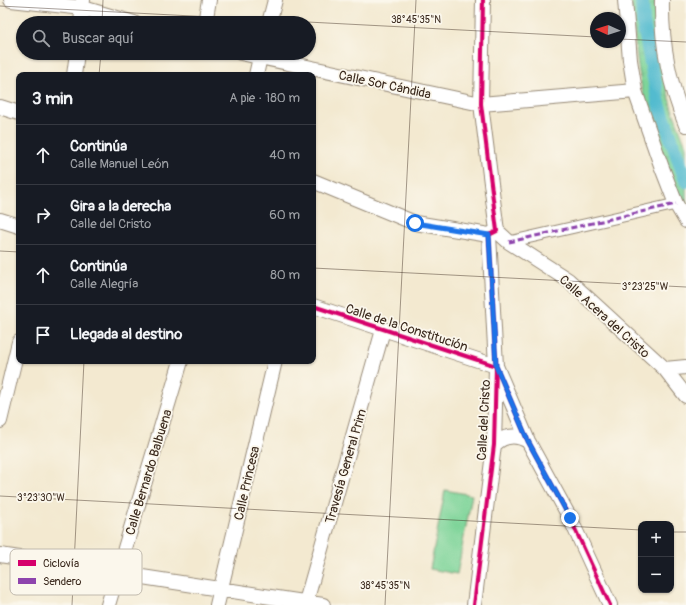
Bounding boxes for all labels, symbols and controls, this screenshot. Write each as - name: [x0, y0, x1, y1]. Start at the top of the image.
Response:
- north arrow: [590, 12, 626, 48]
- text: 38°45'35"N: [391, 14, 441, 26]
- search box: [16, 16, 316, 60]
- icon: search: [30, 27, 52, 49]
- text: Buscar aquí: [62, 29, 134, 48]
- street label: Calle Sor Cándida: [337, 67, 432, 103]
- text: 3 min: [32, 88, 73, 109]
- text: A pie · 180 m: [229, 90, 300, 106]
- text: Continúa: [70, 137, 127, 156]
- icon: ahead: [32, 144, 54, 166]
- text: 40 m: [269, 147, 300, 163]
- text: Calle Manuel León: [70, 156, 169, 172]
- text: Gira a la derecha: [70, 197, 171, 216]
- icon: right: [32, 204, 54, 226]
- text: 60 m: [269, 207, 300, 223]
- route start: [406, 214, 424, 232]
- text: Calle del Cristo: [70, 216, 151, 232]
- text: Continúa: [70, 257, 127, 276]
- icon: ahead: [32, 264, 54, 286]
- text: 80 m: [270, 267, 300, 283]
- street label: Calle Acera del Cristo: [556, 272, 653, 362]
- text: Calle Alegría: [70, 276, 138, 292]
- text: 3°23'25"W: [622, 281, 669, 293]
- street label: Calle de la Constitución: [343, 301, 470, 355]
- icon: arrive: [32, 324, 54, 346]
- text: Llegada al destino: [70, 325, 182, 344]
- street label: Calle del Cristo: [474, 379, 494, 461]
- street label: Travesía General Prim: [322, 407, 370, 525]
- street label: Calle Bernardo Balbuena: [122, 408, 176, 537]
- street label: Calle Princesa: [231, 445, 263, 522]
- text: 3°23'30"W: [17, 492, 65, 504]
- route end: [561, 509, 579, 527]
- map controls: [638, 521, 674, 593]
- button: +: [638, 521, 674, 557]
- legend: [10, 549, 142, 595]
- text: Ciclovía: [43, 557, 79, 570]
- button: −: [638, 557, 674, 593]
- text: Sendero: [43, 575, 81, 588]
- text: 38°45'35"N: [360, 580, 410, 592]

